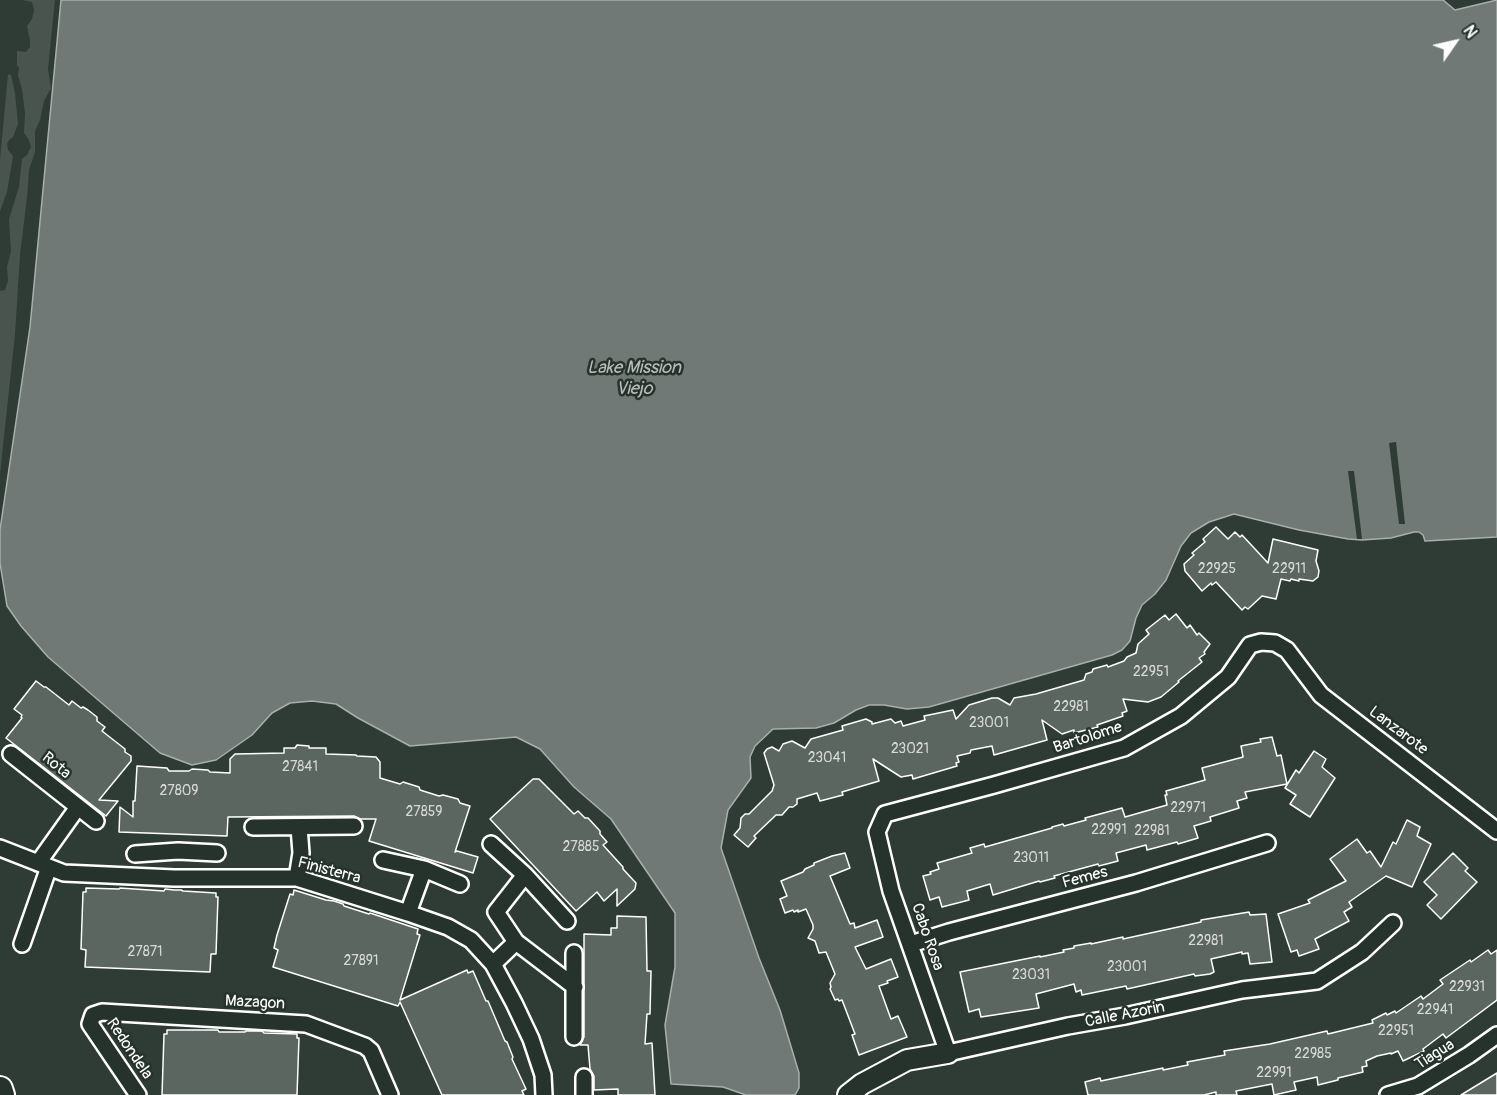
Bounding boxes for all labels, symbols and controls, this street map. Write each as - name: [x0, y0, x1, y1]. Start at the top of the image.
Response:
- north arrow: [1425, 12, 1485, 72]
- text: N: [1459, 22, 1481, 42]
- water label: Lake Mission Viejo: [587, 357, 681, 400]
- house number: 22925: [1198, 561, 1236, 577]
- house number: 22911: [1272, 561, 1306, 577]
- house number: 22951: [1133, 664, 1169, 680]
- house number: 22981: [1053, 699, 1089, 715]
- street label: Lanzarote: [1365, 703, 1431, 759]
- house number: 23001: [969, 715, 1009, 731]
- street label: Bartolome: [1051, 718, 1125, 758]
- house number: 23021: [891, 741, 929, 757]
- street label: Rota: [38, 749, 74, 783]
- house number: 23041: [808, 750, 846, 766]
- house number: 27841: [282, 759, 318, 775]
- house number: 27809: [159, 783, 199, 799]
- house number: 22971: [1170, 800, 1206, 816]
- house number: 27859: [405, 804, 443, 820]
- house number: 22991: [1091, 822, 1127, 838]
- house number: 22981: [1134, 823, 1170, 839]
- house number: 27885: [563, 839, 599, 855]
- house number: 23011: [1013, 850, 1049, 866]
- street label: Finisterra: [295, 853, 363, 889]
- street label: Femes: [1060, 863, 1110, 893]
- street label: Cabo Rosa: [907, 901, 947, 973]
- house number: 22981: [1188, 933, 1224, 949]
- house number: 27871: [127, 944, 163, 960]
- house number: 27891: [344, 953, 378, 969]
- house number: 23001: [1107, 959, 1147, 975]
- house number: 23031: [1012, 967, 1050, 983]
- house number: 22931: [1449, 979, 1485, 995]
- street label: Mazagon: [224, 992, 286, 1014]
- street label: Calle Azorin: [1083, 998, 1167, 1032]
- house number: 22941: [1417, 1002, 1453, 1018]
- street label: Redondela: [102, 1015, 156, 1083]
- house number: 22951: [1378, 1023, 1414, 1039]
- street label: Tiagua: [1412, 1036, 1458, 1074]
- house number: 22985: [1294, 1046, 1332, 1062]
- house number: 22991: [1256, 1065, 1292, 1081]

